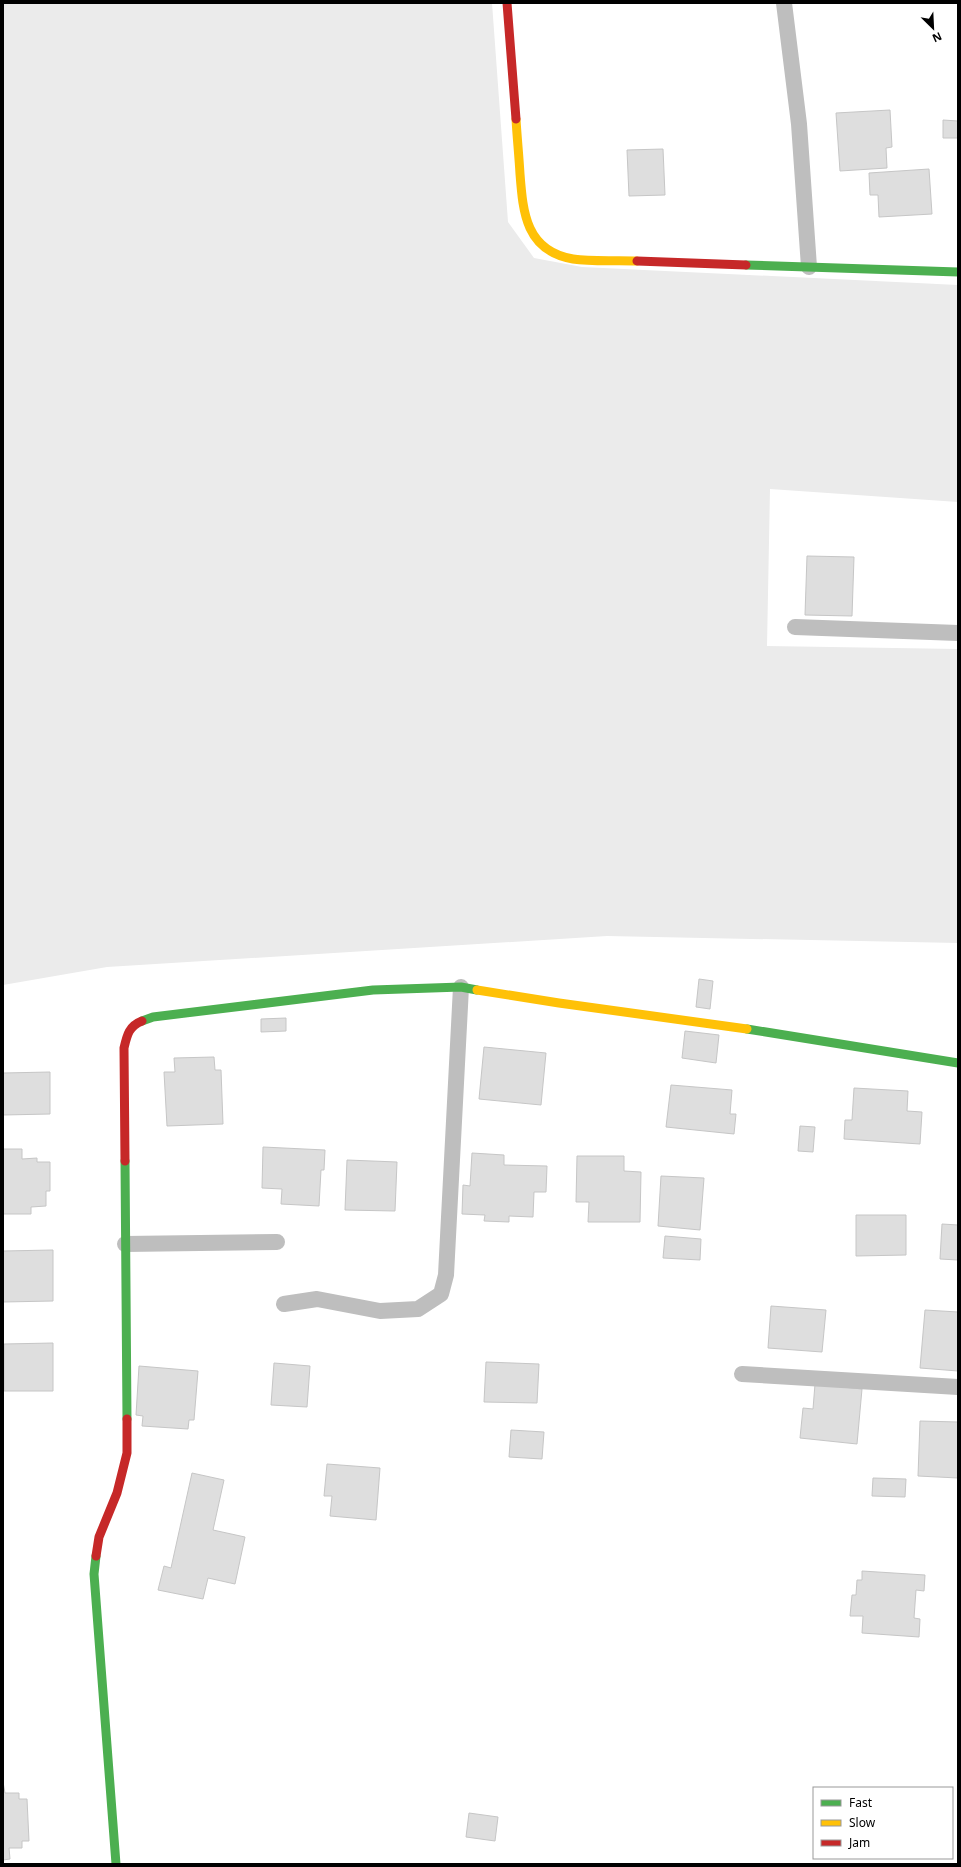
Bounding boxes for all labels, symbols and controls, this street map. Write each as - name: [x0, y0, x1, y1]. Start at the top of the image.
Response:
- north arrow: [913, 8, 953, 48]
- text: N: [930, 29, 944, 46]
- legend: [813, 1787, 953, 1859]
- text: Fast: [849, 1794, 873, 1811]
- text: Slow: [849, 1814, 876, 1831]
- text: Jam: [848, 1834, 870, 1851]

